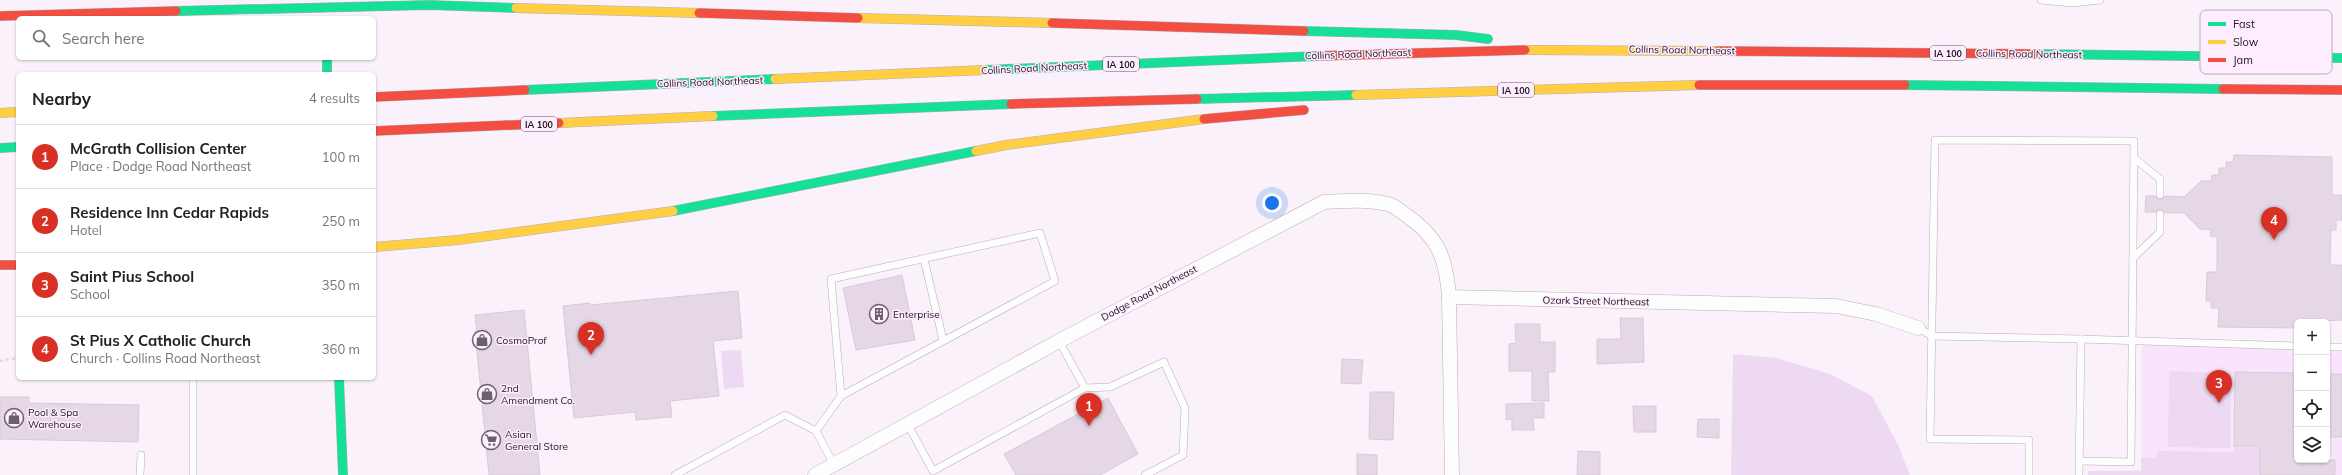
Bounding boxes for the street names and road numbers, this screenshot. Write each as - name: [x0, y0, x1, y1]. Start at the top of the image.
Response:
- street label: Collins Road Northeast: [1629, 43, 1736, 57]
- street label: Collins Road Northeast: [1305, 46, 1412, 62]
- road number: IA 100: [1930, 46, 1966, 60]
- street label: Collins Road Northeast: [1976, 47, 2083, 61]
- road number: IA 100: [1103, 57, 1139, 71]
- street label: Collins Road Northeast: [981, 59, 1088, 77]
- street label: Collins Road Northeast: [657, 74, 764, 90]
- road number: IA 100: [1498, 83, 1534, 97]
- road number: IA 100: [521, 117, 557, 131]
- street label: Dodge Road Northeast: [1099, 262, 1200, 324]
- street label: Ozark Street Northeast: [1542, 294, 1650, 308]

